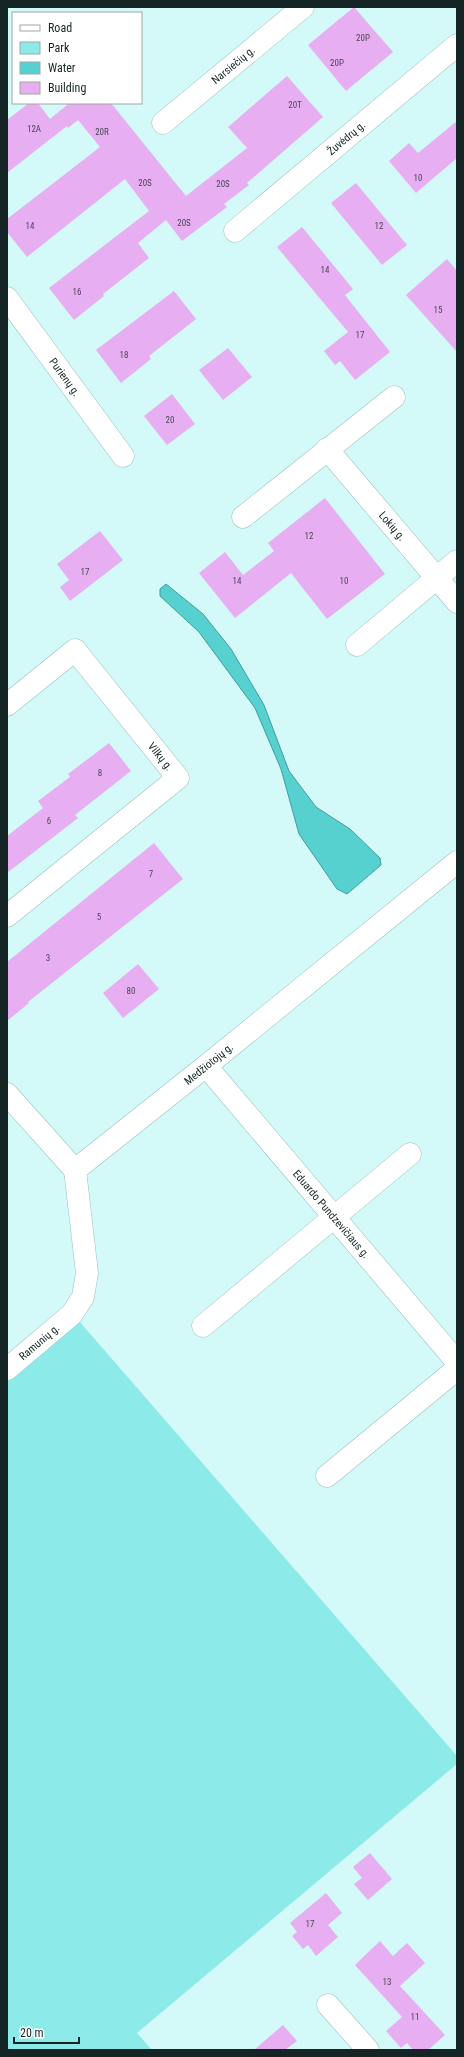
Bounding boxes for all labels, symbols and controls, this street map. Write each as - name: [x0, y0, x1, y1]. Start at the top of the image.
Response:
- legend: [12, 12, 142, 104]
- text: Road: [48, 21, 72, 35]
- house number: 20P: [356, 33, 370, 43]
- text: Park: [48, 41, 70, 55]
- street label: Narsiečių g.: [209, 43, 257, 87]
- house number: 20P: [330, 58, 344, 68]
- text: Water: [48, 61, 76, 75]
- text: Building: [48, 81, 86, 95]
- house number: 20T: [288, 100, 302, 110]
- street label: Žuvėdrų g.: [324, 118, 368, 158]
- house number: 12A: [27, 124, 41, 134]
- house number: 20R: [95, 127, 109, 137]
- house number: 10: [414, 173, 422, 183]
- house number: 20S: [138, 178, 152, 188]
- house number: 20S: [216, 179, 230, 189]
- house number: 20S: [177, 218, 191, 228]
- house number: 14: [26, 221, 35, 231]
- house number: 12: [375, 221, 384, 231]
- house number: 14: [321, 265, 330, 275]
- house number: 16: [73, 287, 81, 297]
- house number: 15: [434, 305, 443, 315]
- house number: 17: [356, 330, 365, 340]
- house number: 18: [120, 350, 128, 360]
- street label: Purienų g.: [47, 355, 83, 399]
- house number: 20: [166, 415, 174, 425]
- street label: Lokių g.: [376, 509, 409, 543]
- house number: 12: [305, 531, 314, 541]
- house number: 17: [81, 567, 90, 577]
- house number: 14: [233, 576, 242, 586]
- house number: 10: [340, 576, 348, 586]
- street label: Vilkų g.: [145, 740, 176, 773]
- house number: 8: [98, 768, 102, 778]
- house number: 6: [47, 816, 51, 826]
- house number: 7: [149, 869, 154, 879]
- house number: 5: [97, 912, 102, 922]
- house number: 3: [46, 953, 50, 963]
- house number: 80: [127, 986, 135, 996]
- street label: Medžiotojų g.: [181, 1040, 236, 1087]
- street label: Eduardo Pundzevičiaus g.: [290, 1167, 373, 1261]
- street label: Ramunių g.: [16, 1321, 62, 1363]
- house number: 17: [306, 1919, 315, 1929]
- house number: 13: [383, 1977, 391, 1987]
- house number: 11: [411, 2012, 419, 2022]
- scale bar: [14, 2019, 79, 2045]
- text: 20 m: [20, 2026, 44, 2040]

